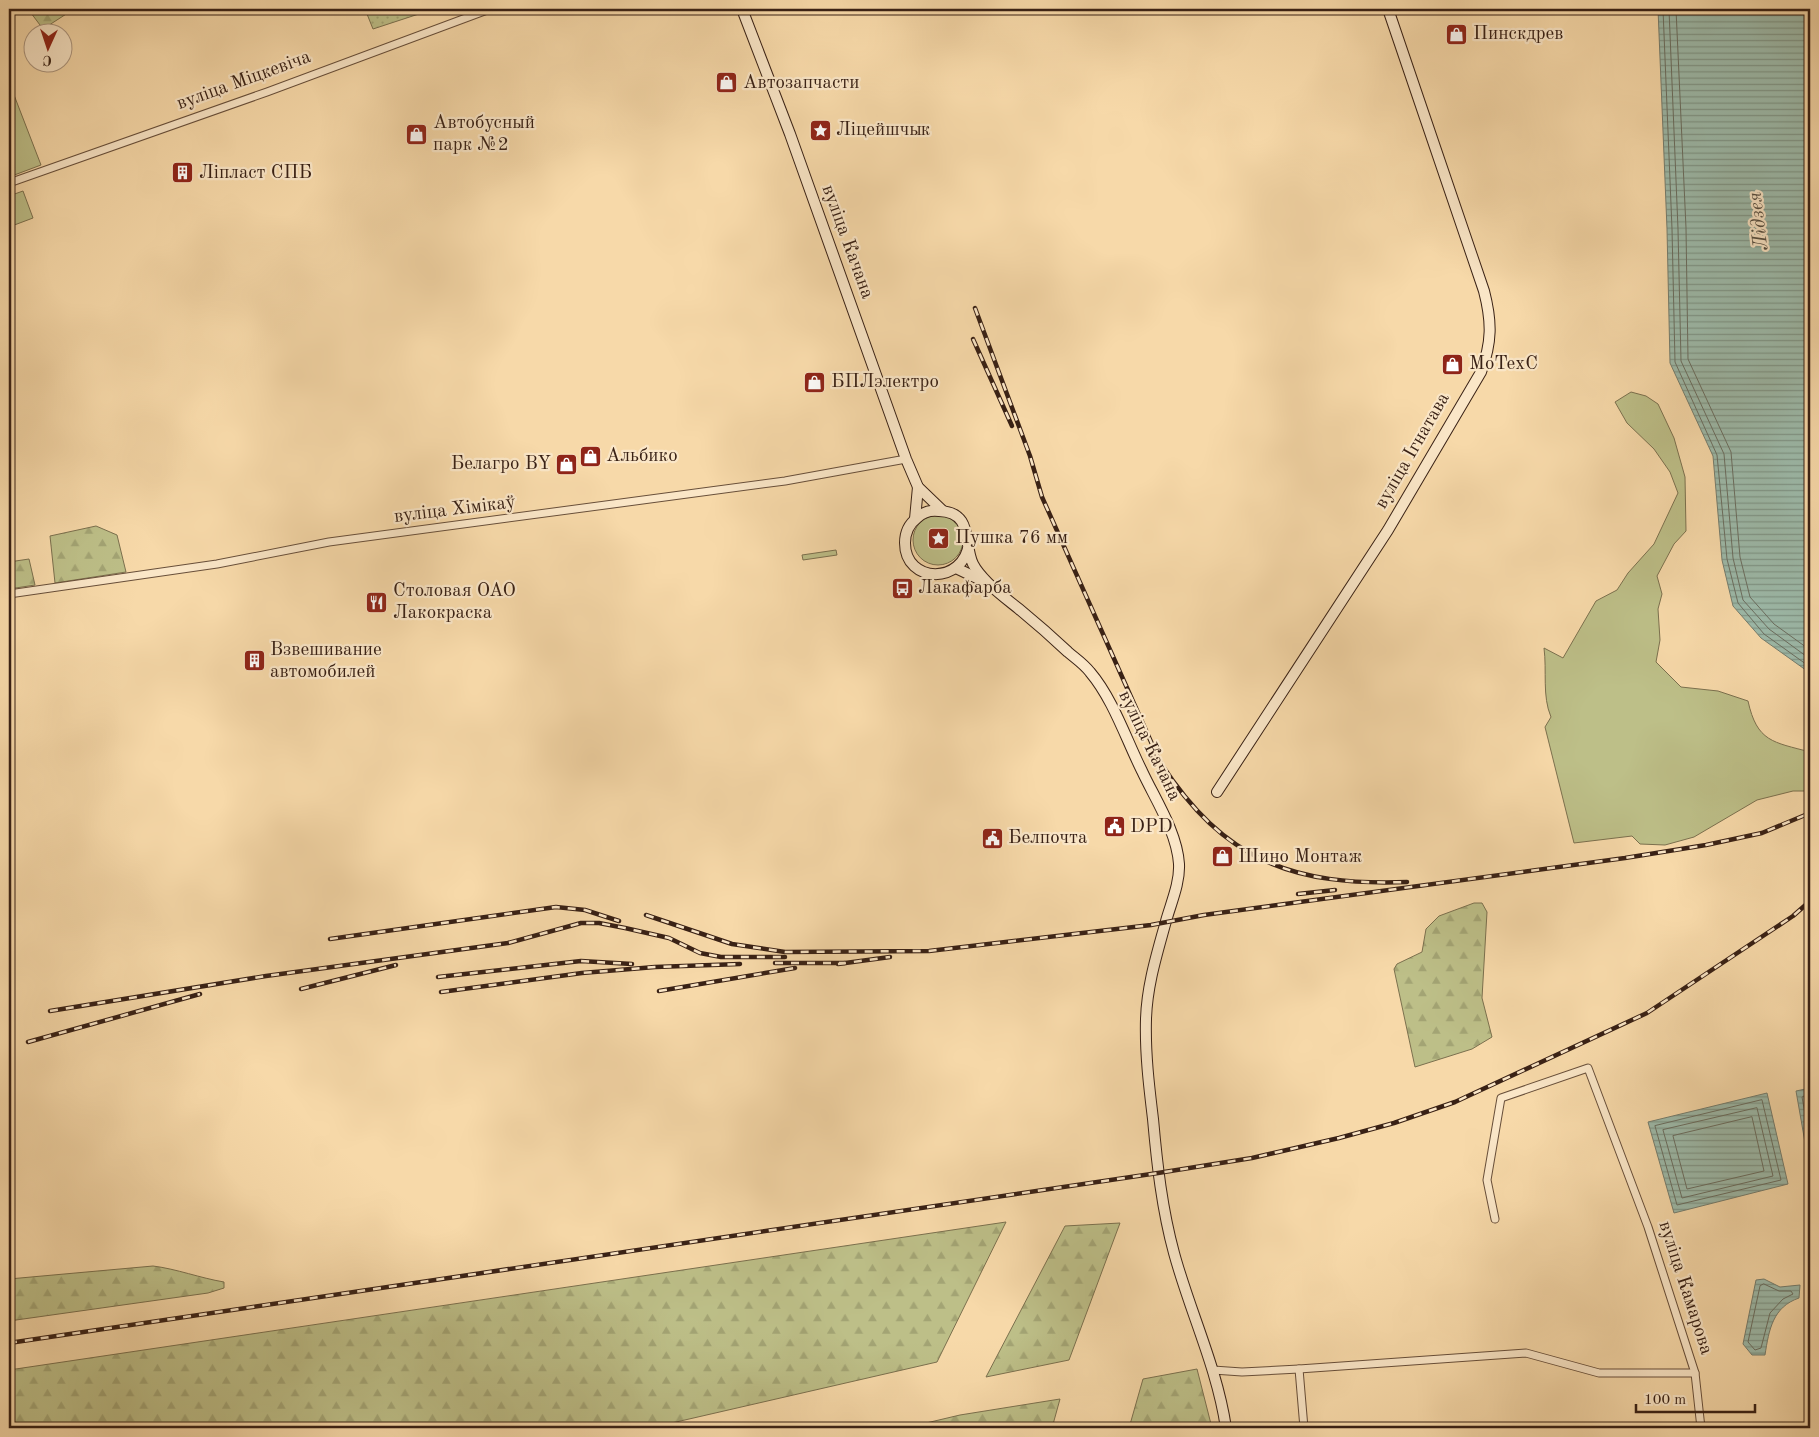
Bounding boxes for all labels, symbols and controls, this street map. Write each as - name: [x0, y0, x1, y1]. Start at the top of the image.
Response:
- north arrow: [22, 22, 72, 72]
- shop icon: Пинскдрев: [1445, 22, 1469, 46]
- place label: Пинскдрев: [1473, 25, 1563, 44]
- street label: вуліца Міцкевіча: [175, 48, 314, 114]
- text: С: [42, 53, 52, 67]
- shop icon: Автозапчасти: [715, 71, 739, 95]
- place label: Автозапчасти: [743, 74, 859, 93]
- place label: Автобусный парк №2: [433, 114, 535, 155]
- place icon: Ліцейшчык: [808, 118, 832, 142]
- place label: Ліцейшчык: [836, 121, 931, 140]
- shop icon: Автобусный парк №2: [405, 122, 429, 146]
- building icon: Ліпласт СПБ: [171, 161, 195, 185]
- place label: Ліпласт СПБ: [199, 164, 312, 183]
- street label: вуліца Качана: [818, 182, 877, 302]
- water label: Лідзея: [1745, 190, 1773, 252]
- shop icon: MoTexC: [1441, 352, 1465, 376]
- place label: MoTexC: [1469, 355, 1538, 374]
- shop icon: БПЛэлектро: [803, 370, 827, 394]
- place label: БПЛэлектро: [831, 373, 939, 392]
- street label: вуліца Ігнатава: [1372, 389, 1454, 512]
- shop icon: Альбико: [578, 444, 602, 468]
- place label: Альбико: [606, 447, 678, 466]
- shop icon: Белагро BY: [555, 452, 579, 476]
- place label: Белагро BY: [451, 455, 551, 474]
- street label: вуліца Хімікаў: [393, 493, 517, 527]
- place icon: Пушка 76 мм: [927, 526, 951, 550]
- place label: Пушка 76 мм: [955, 529, 1068, 548]
- bus stop icon: Лакафарба: [890, 576, 914, 600]
- place label: Лакафарба: [918, 579, 1012, 598]
- place label: Столовая ОАО Лакокраска: [393, 582, 516, 623]
- restaurant icon: Столовая ОАО Лакокраска: [365, 590, 389, 614]
- place label: Взвешивание автомобилей: [270, 641, 382, 682]
- building icon: Взвешивание автомобилей: [242, 649, 266, 673]
- street label: вуліца Качана: [1114, 688, 1184, 805]
- public building icon: DPD: [1102, 815, 1126, 839]
- place label: DPD: [1130, 818, 1173, 837]
- public building icon: Белпочта: [980, 826, 1004, 850]
- place label: Белпочта: [1008, 829, 1088, 848]
- shop icon: Шино Монтаж: [1210, 845, 1234, 869]
- place label: Шино Монтаж: [1238, 848, 1362, 867]
- street label: вуліца Камарова: [1654, 1219, 1716, 1358]
- scale bar: [1636, 1382, 1755, 1414]
- text: 100 m: [1644, 1393, 1686, 1408]

